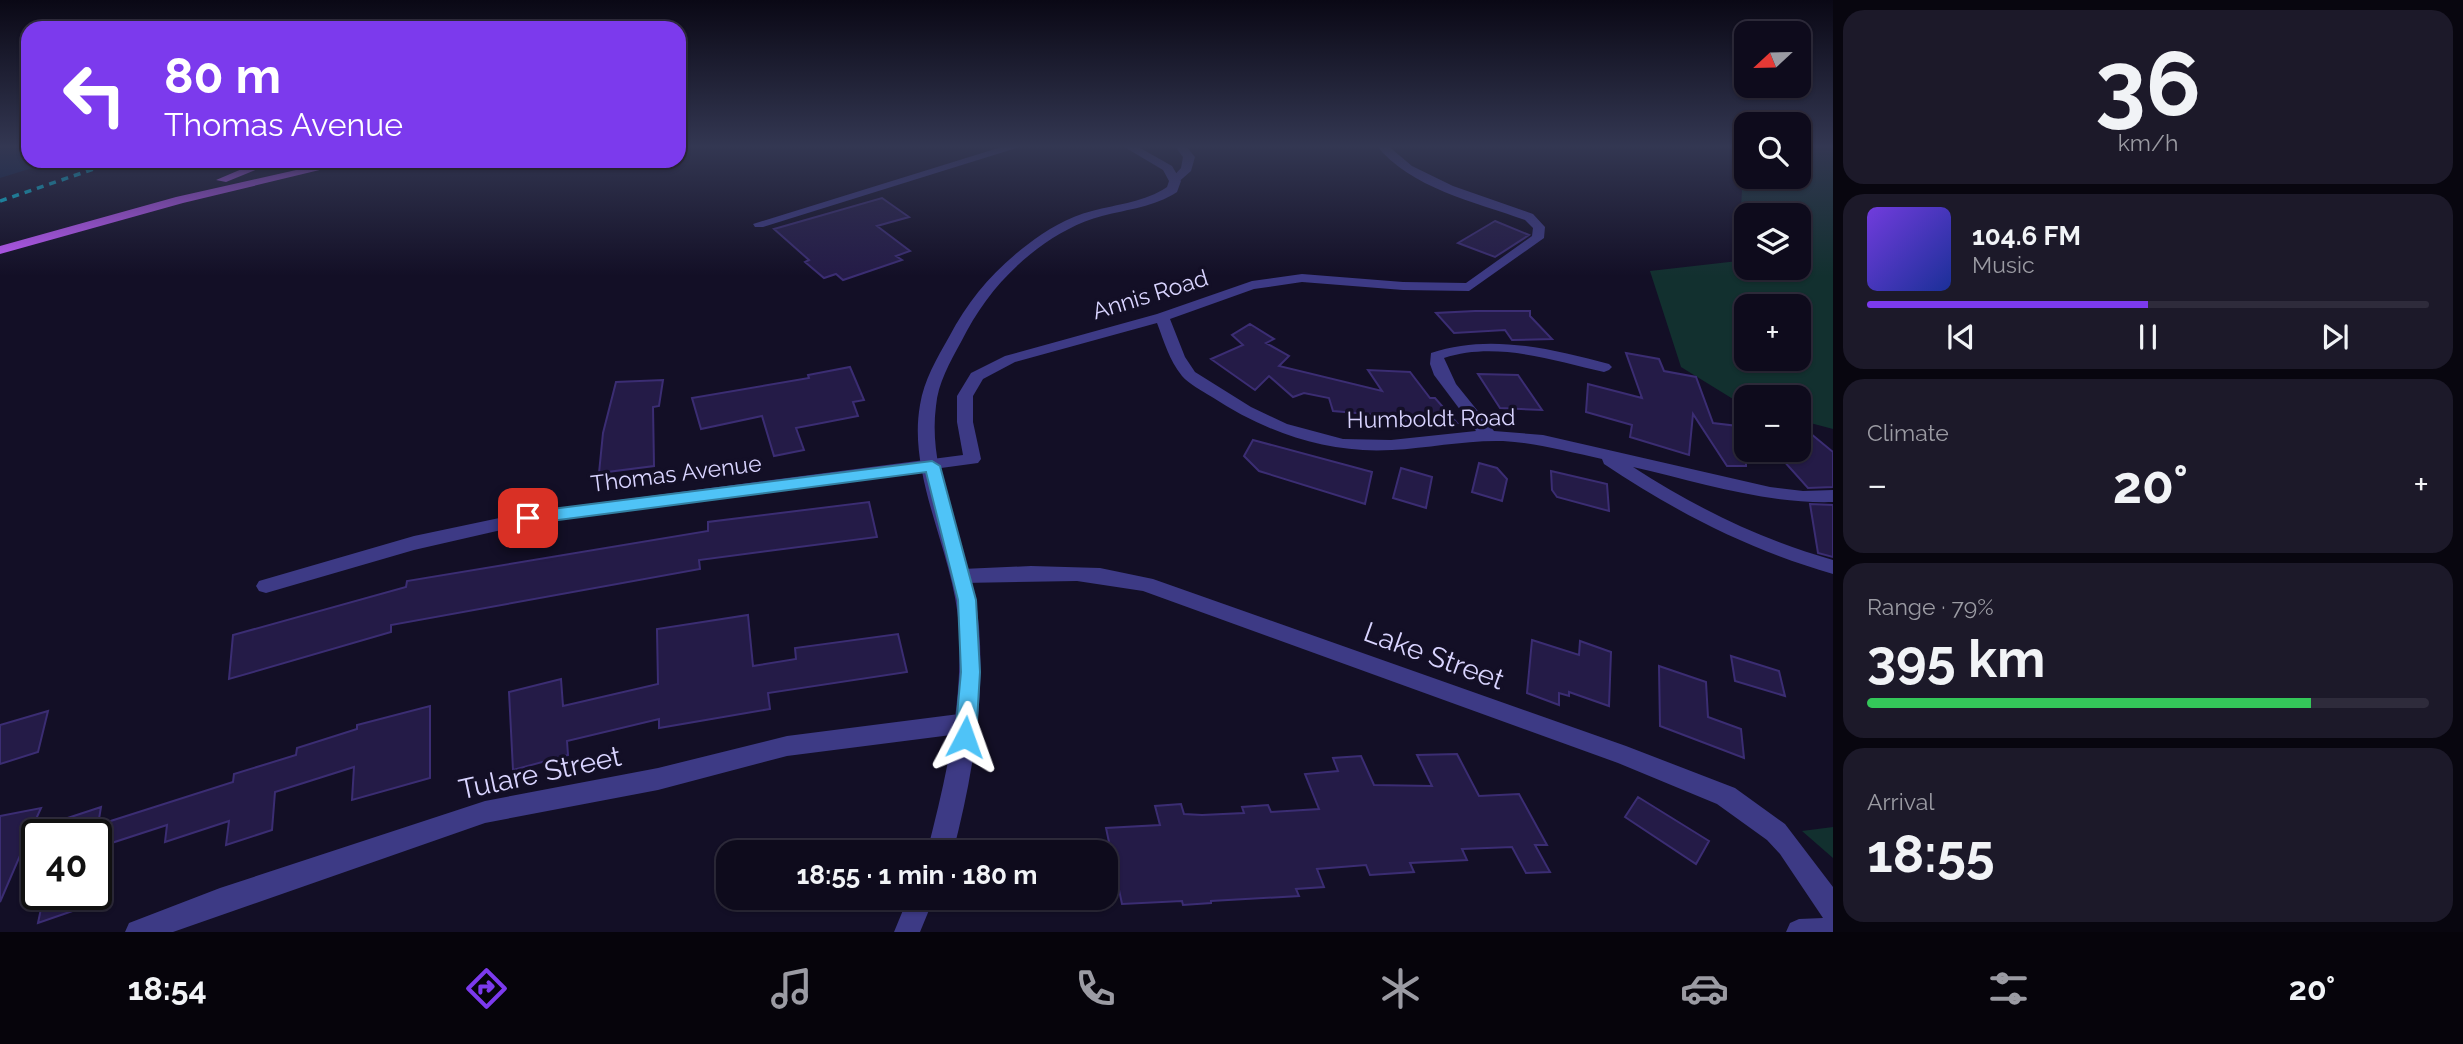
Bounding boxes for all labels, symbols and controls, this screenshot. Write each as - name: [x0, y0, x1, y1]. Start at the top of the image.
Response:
- north arrow: [1734, 21, 1811, 98]
- map controls: [1734, 21, 1811, 462]
- text: 36: [2095, 30, 2201, 137]
- text: 80 m: [164, 47, 281, 104]
- icon: left: [49, 49, 140, 140]
- text: Thomas Avenue: [164, 106, 403, 143]
- button: search: [1734, 112, 1811, 189]
- text: km/h: [2118, 129, 2178, 156]
- button: layers: [1734, 203, 1811, 280]
- text: 104.6 FM: [1972, 221, 2081, 251]
- text: Music: [1972, 251, 2035, 278]
- street label: Annis Road: [1089, 264, 1211, 324]
- button: +: [1734, 294, 1811, 371]
- icon: previous: [1942, 318, 1980, 356]
- icon: pause: [2129, 318, 2167, 356]
- icon: next: [2316, 318, 2354, 356]
- button: −: [1734, 385, 1811, 462]
- street label: Humboldt Road: [1346, 403, 1516, 433]
- text: Climate: [1867, 419, 1949, 446]
- street label: Thomas Avenue: [589, 449, 763, 497]
- text: 20°: [2113, 454, 2188, 515]
- text: −: [1867, 462, 1887, 507]
- text: +: [2413, 462, 2429, 507]
- pin: [498, 488, 558, 548]
- icon: arrive: [509, 499, 547, 537]
- text: Range · 79%: [1867, 593, 1994, 620]
- street label: Lake Street: [1359, 615, 1509, 697]
- text: 395 km: [1867, 628, 2045, 689]
- position arrow: [928, 700, 1002, 774]
- street label: Tulare Street: [456, 740, 625, 806]
- text: Arrival: [1867, 788, 1934, 815]
- speed limit sign: 40: [21, 819, 112, 910]
- text: 18:55: [1867, 823, 1995, 884]
- text: 18:55 · 1 min · 180 m: [796, 860, 1038, 890]
- icon: directions: [462, 964, 511, 1013]
- icon: music: [767, 964, 816, 1013]
- icon: phone: [1071, 964, 1120, 1013]
- icon: climate: [1376, 964, 1425, 1013]
- icon: car: [1680, 964, 1729, 1013]
- icon: filters: [1984, 964, 2033, 1013]
- text: 18:54: [128, 970, 207, 1007]
- text: 20°: [2289, 970, 2335, 1007]

